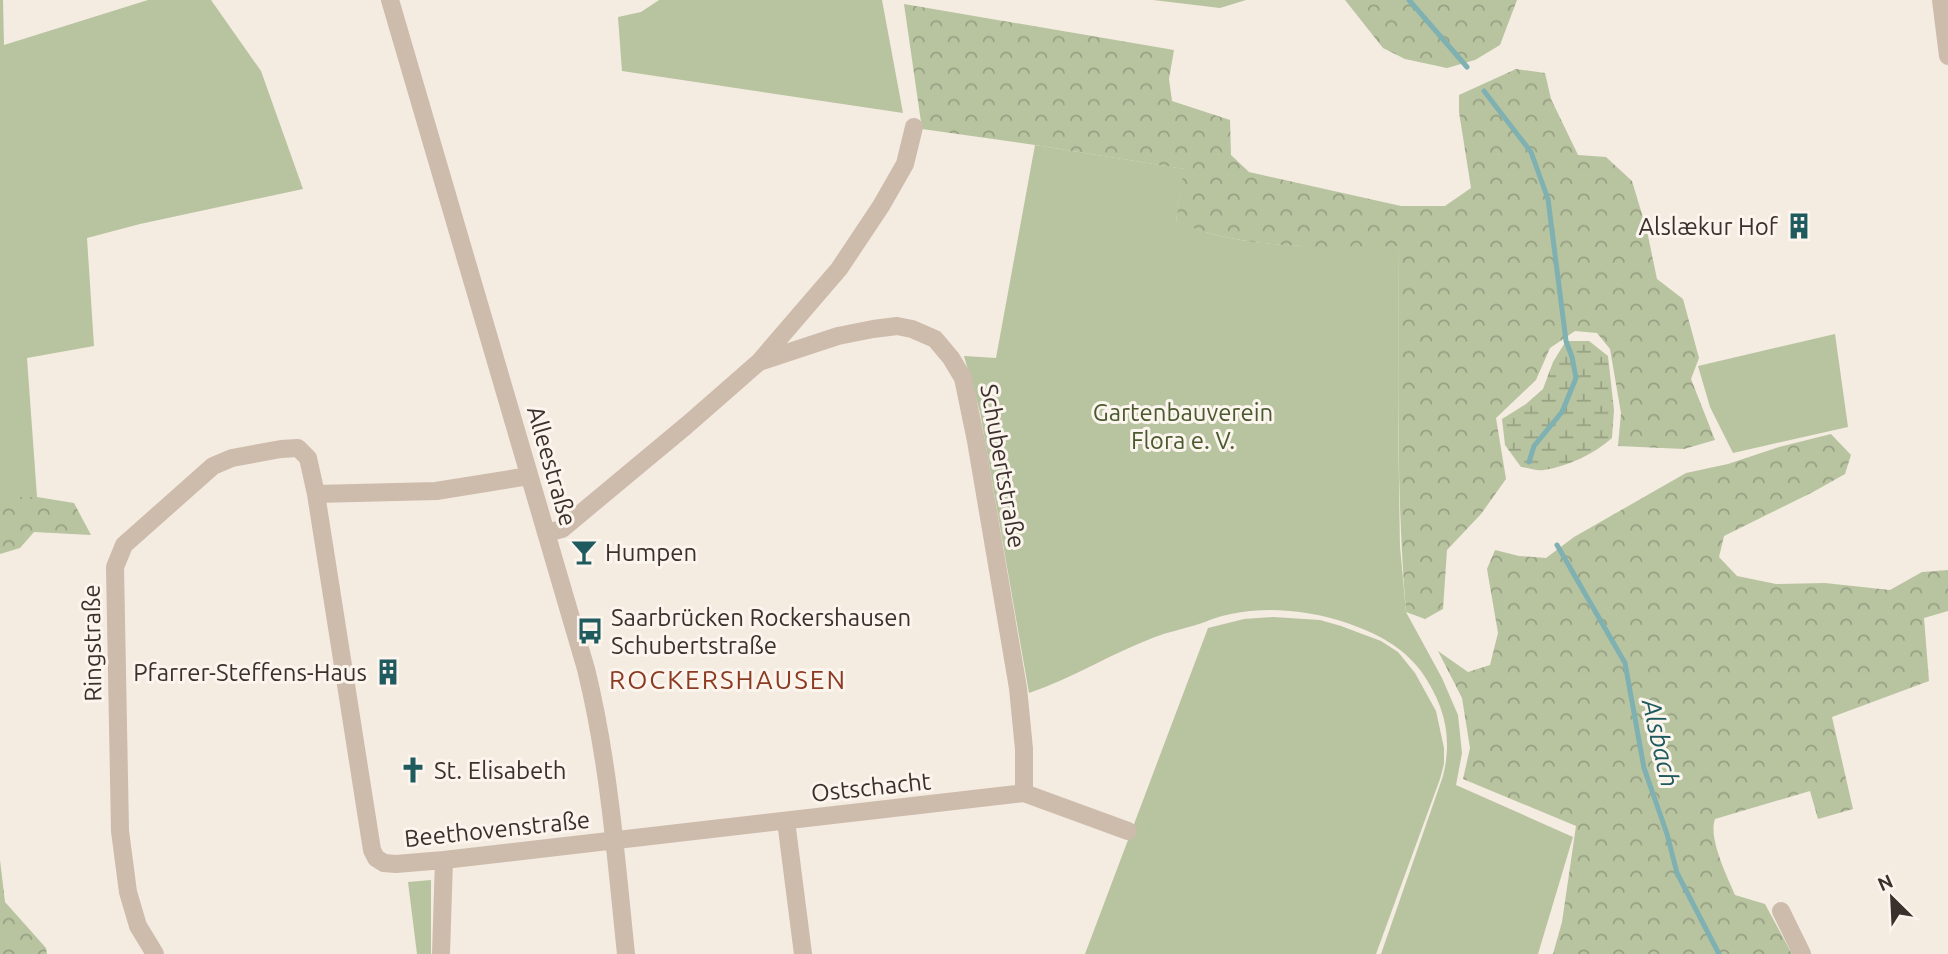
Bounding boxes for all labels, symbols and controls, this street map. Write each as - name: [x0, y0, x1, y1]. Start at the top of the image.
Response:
- building icon: Alslækur Hof: [1784, 211, 1814, 241]
- place label: Alslækur Hof: [1639, 213, 1779, 240]
- street label: Schubertstraße: [975, 382, 1031, 550]
- park label: Gartenbauverein Flora e. V.: [1093, 399, 1273, 454]
- street label: Alleestraße: [522, 403, 582, 529]
- bar icon: Humpen: [569, 537, 599, 567]
- place label: Humpen: [605, 539, 697, 566]
- street label: Ringstraße: [77, 584, 107, 702]
- place label: Saarbrücken Rockershausen Schubertstraße: [611, 604, 911, 659]
- bus stop icon: Saarbrücken Rockershausen Schubertstraße: [575, 616, 605, 646]
- building icon: Pfarrer-Steffens-Haus: [373, 657, 403, 687]
- place label: Pfarrer-Steffens-Haus: [133, 659, 367, 686]
- district label: ROCKERSHAUSEN: [609, 665, 847, 694]
- water label: Alsbach: [1636, 694, 1685, 790]
- church icon: St. Elisabeth: [398, 755, 428, 785]
- place label: St. Elisabeth: [434, 757, 566, 784]
- street label: Ostschacht: [810, 767, 933, 807]
- street label: Beethovenstraße: [403, 806, 591, 852]
- north arrow: [1857, 863, 1927, 933]
- text: N: [1874, 870, 1896, 895]

